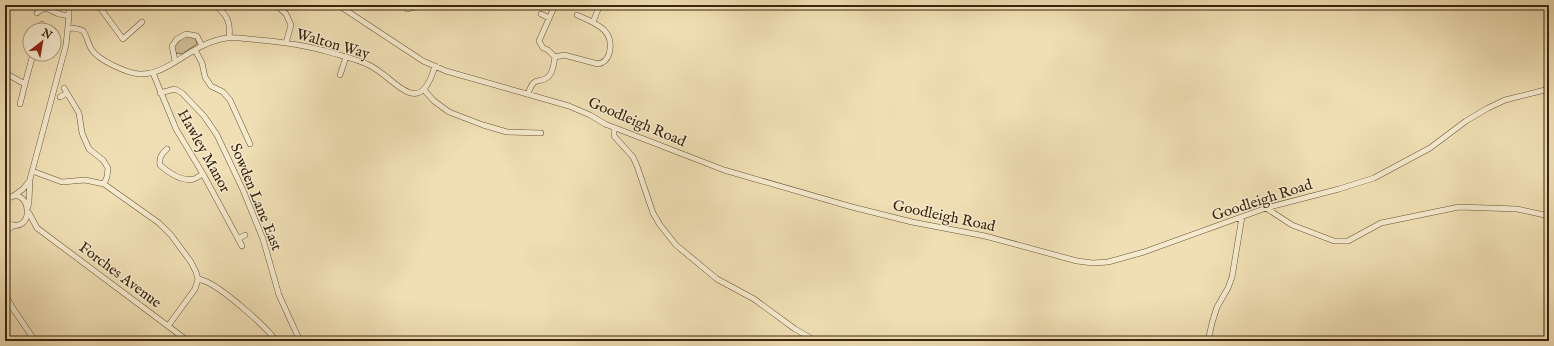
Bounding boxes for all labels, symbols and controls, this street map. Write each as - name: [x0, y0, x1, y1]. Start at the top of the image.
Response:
- north arrow: [22, 22, 62, 62]
- street label: Walton Way: [294, 24, 372, 64]
- text: N: [38, 25, 55, 43]
- street label: Goodleigh Road: [585, 93, 690, 152]
- street label: Hawley Manor: [173, 106, 235, 197]
- street label: Sowden Lane East: [226, 141, 286, 253]
- street label: Goodleigh Road: [1209, 175, 1315, 225]
- street label: Goodleigh Road: [891, 196, 998, 236]
- street label: Forches Avenue: [75, 238, 165, 312]

